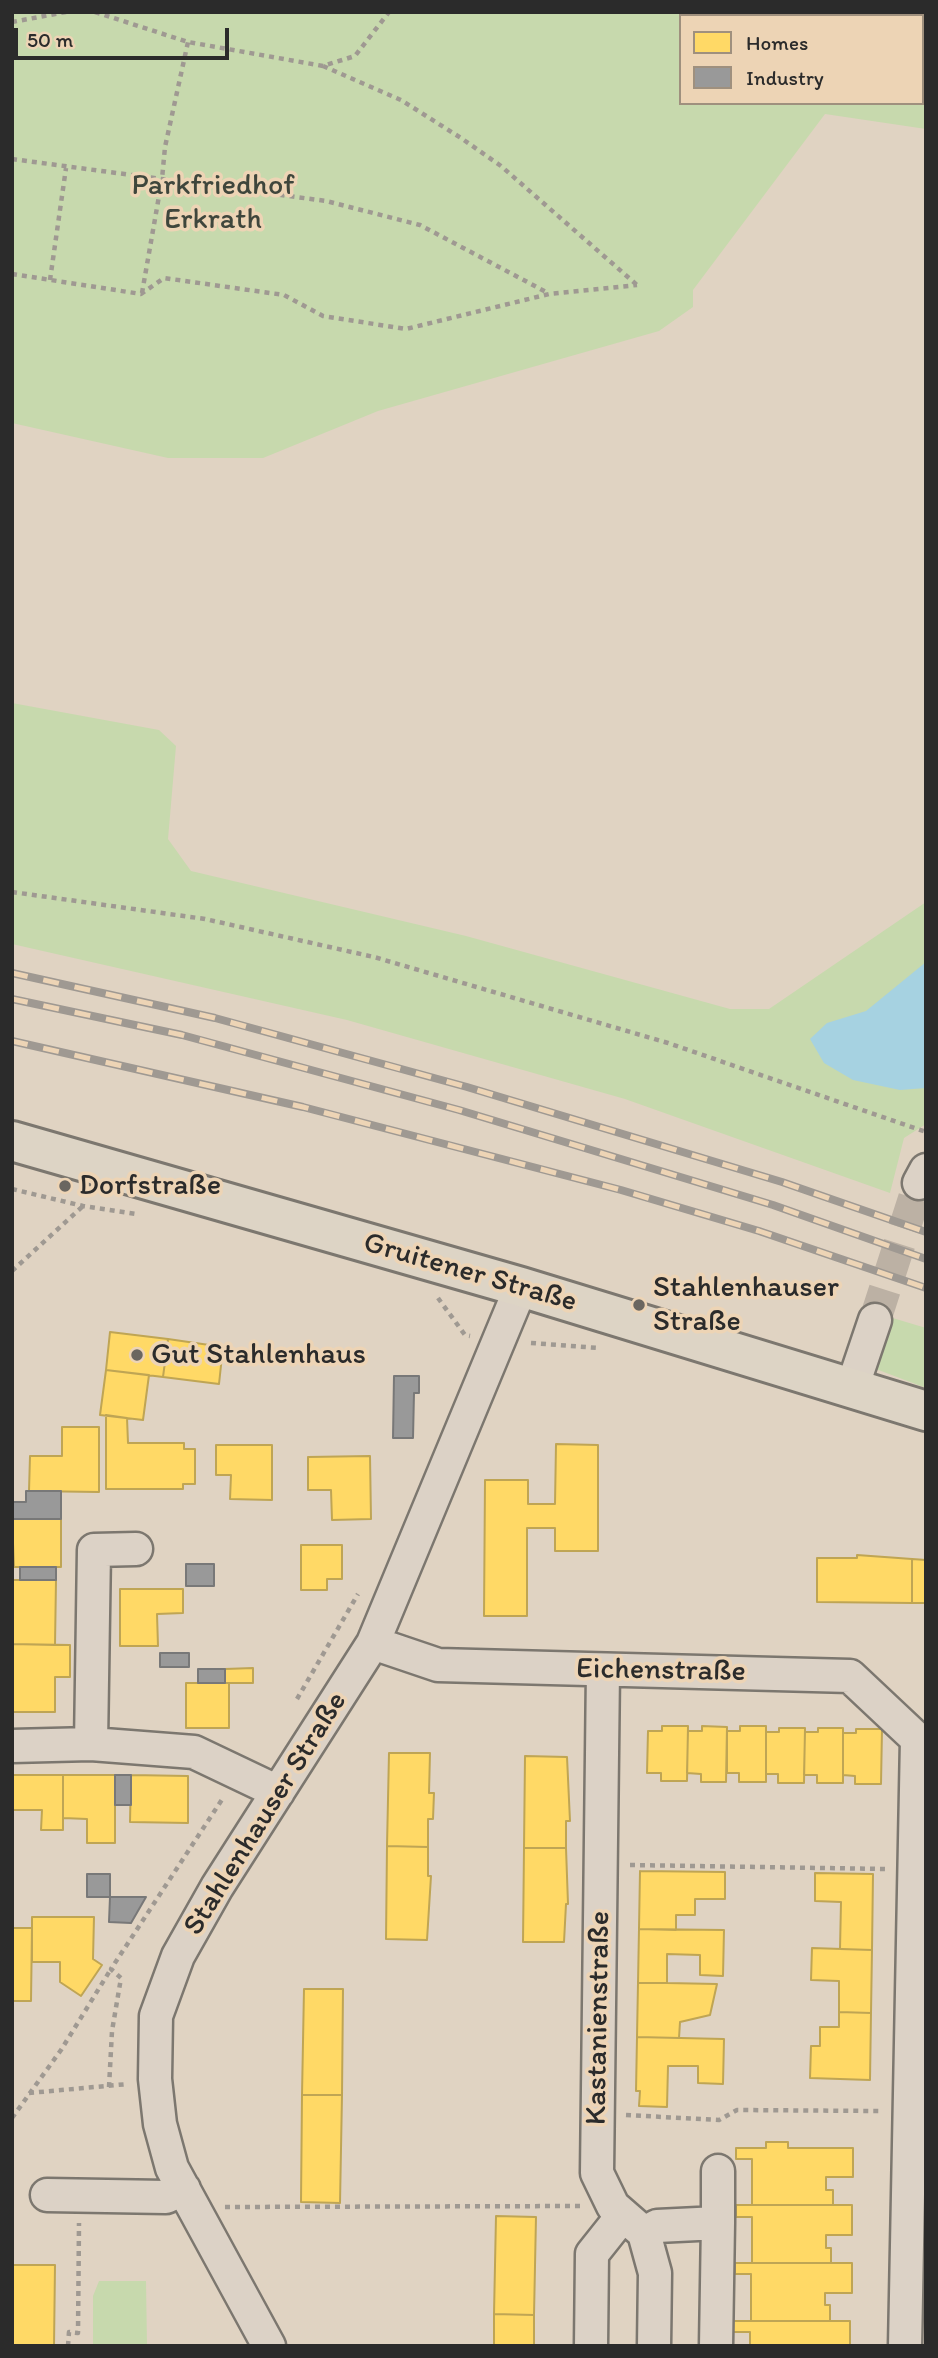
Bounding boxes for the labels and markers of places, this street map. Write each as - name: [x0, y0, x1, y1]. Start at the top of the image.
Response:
- place label: Dorfstraße: [79, 1168, 221, 1204]
- marker: Dorfstraße: [57, 1178, 73, 1194]
- place label: Stahlenhauser Straße: [653, 1270, 839, 1340]
- marker: Stahlenhauser Straße: [631, 1297, 647, 1313]
- place label: Gut Stahlenhaus: [151, 1337, 366, 1373]
- marker: Gut Stahlenhaus: [129, 1347, 145, 1363]

